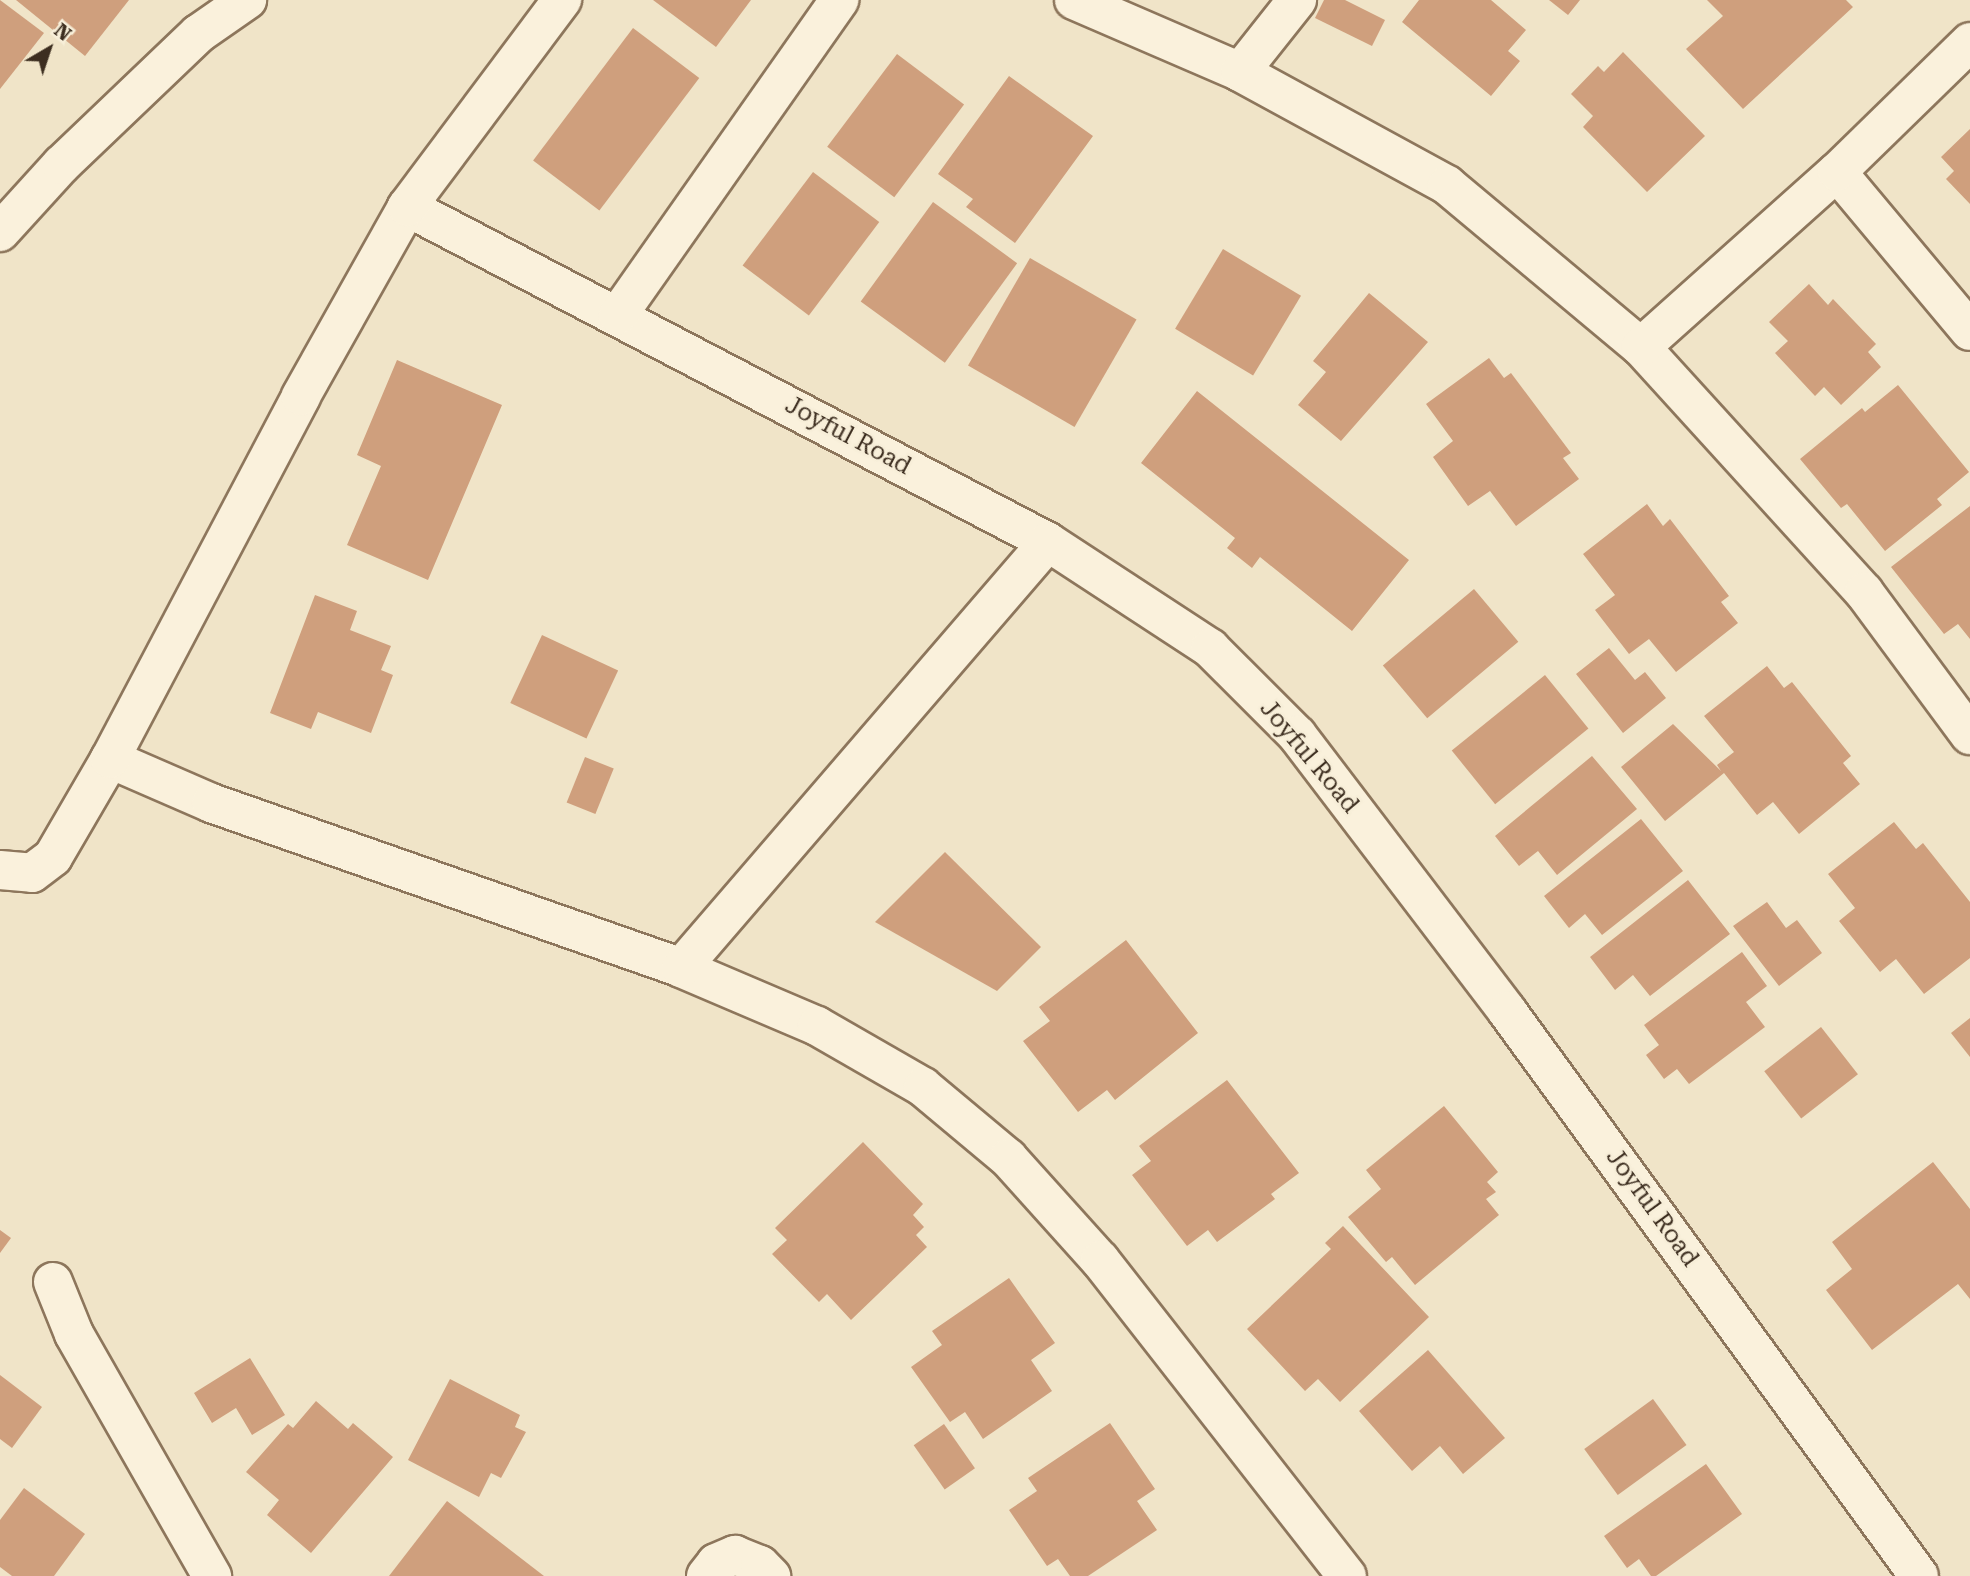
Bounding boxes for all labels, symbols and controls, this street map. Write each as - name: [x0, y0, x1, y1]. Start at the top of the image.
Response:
- north arrow: [14, 14, 84, 84]
- text: N: [50, 19, 75, 46]
- street label: Joyful Road: [780, 391, 916, 481]
- street label: Joyful Road: [1253, 695, 1365, 819]
- street label: Joyful Road: [1600, 1144, 1704, 1272]

